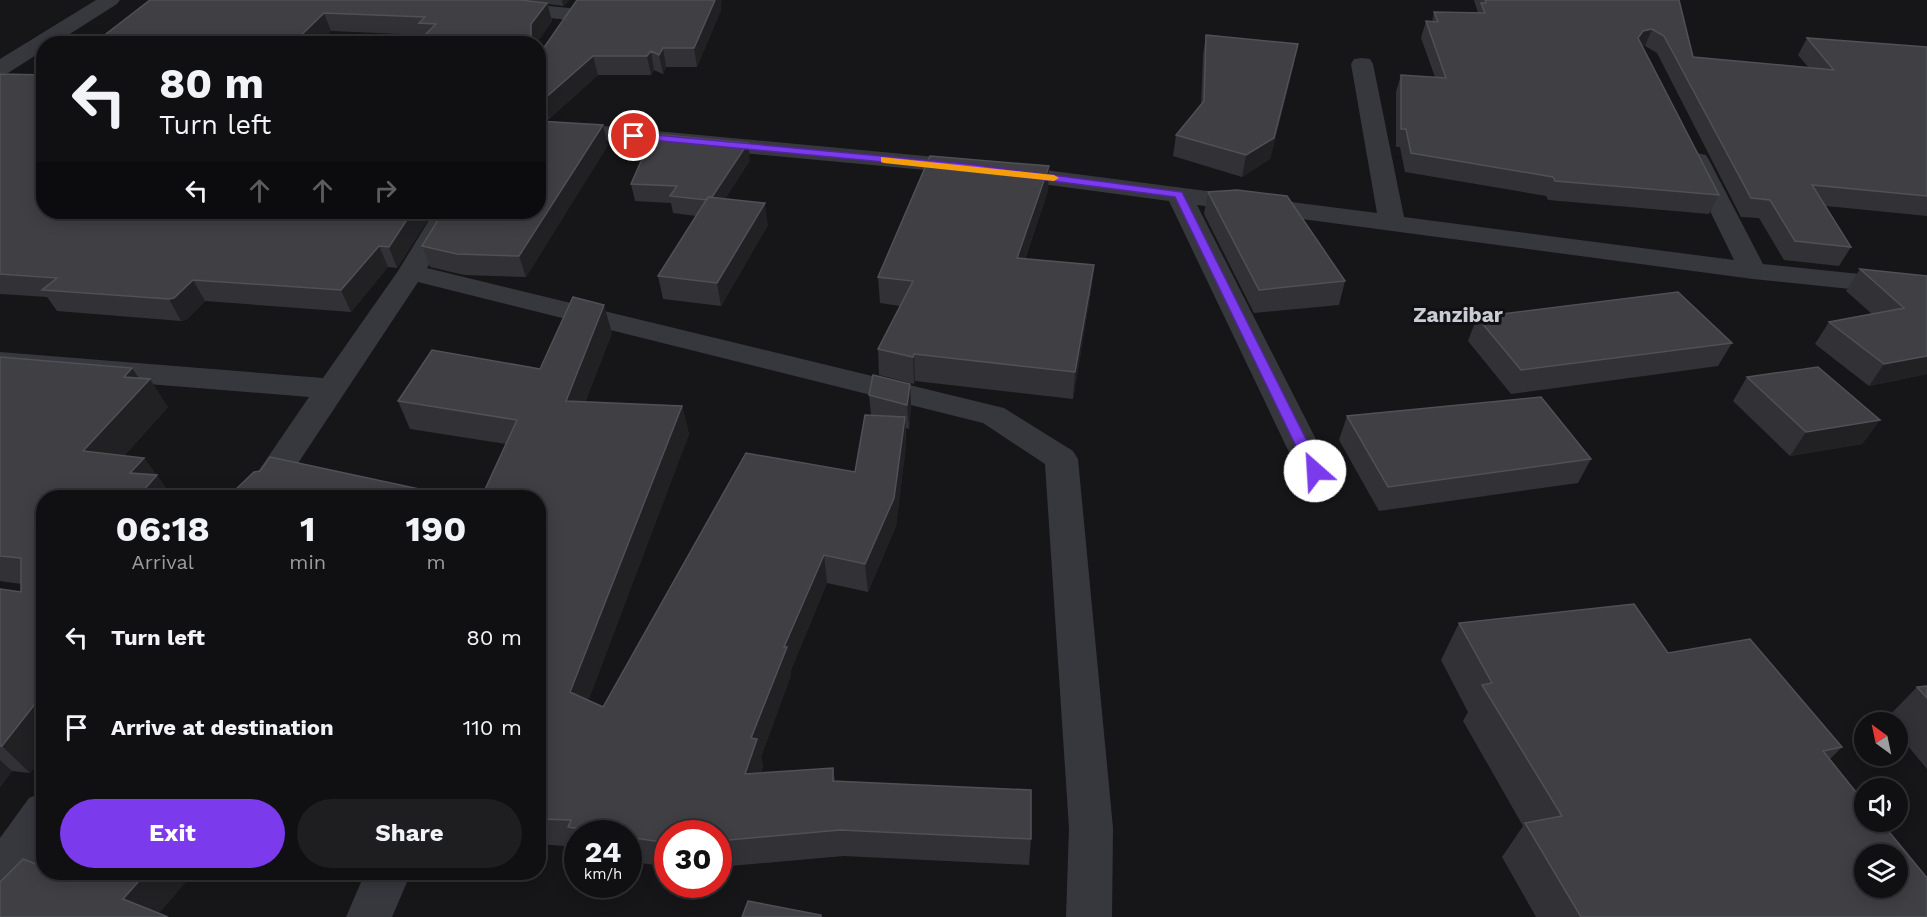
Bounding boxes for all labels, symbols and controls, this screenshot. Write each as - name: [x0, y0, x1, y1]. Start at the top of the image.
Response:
- text: 80 m: [159, 59, 264, 108]
- icon: left: [60, 60, 138, 138]
- text: Turn left: [159, 109, 271, 141]
- pin: [608, 110, 659, 161]
- icon: arrive: [617, 119, 650, 152]
- icon: left: [180, 174, 213, 207]
- icon: ahead: [243, 174, 276, 207]
- icon: ahead: [306, 174, 339, 207]
- icon: right: [369, 174, 402, 207]
- district label: Zanzibar: [1413, 302, 1503, 327]
- position arrow: [1283, 439, 1347, 503]
- text: 06:18: [116, 508, 210, 550]
- text: 1: [300, 508, 315, 550]
- text: 190: [406, 508, 466, 550]
- text: Arrival: [131, 550, 194, 574]
- text: min: [289, 550, 326, 574]
- text: m: [427, 550, 446, 574]
- icon: left: [60, 621, 93, 654]
- text: Turn left: [111, 625, 205, 650]
- text: 80 m: [466, 625, 522, 650]
- icon: arrive: [60, 711, 93, 744]
- north arrow: [1854, 712, 1908, 766]
- map controls: [1854, 712, 1908, 898]
- text: Arrive at destination: [111, 715, 334, 740]
- text: 110 m: [463, 715, 522, 740]
- button: sound: [1854, 778, 1908, 832]
- button: Exit: [60, 799, 285, 868]
- button: Share: [297, 799, 522, 868]
- speed limit sign: 30: [654, 820, 732, 898]
- text: 24: [585, 834, 621, 869]
- button: layers: [1854, 844, 1908, 898]
- text: km/h: [584, 865, 622, 883]

